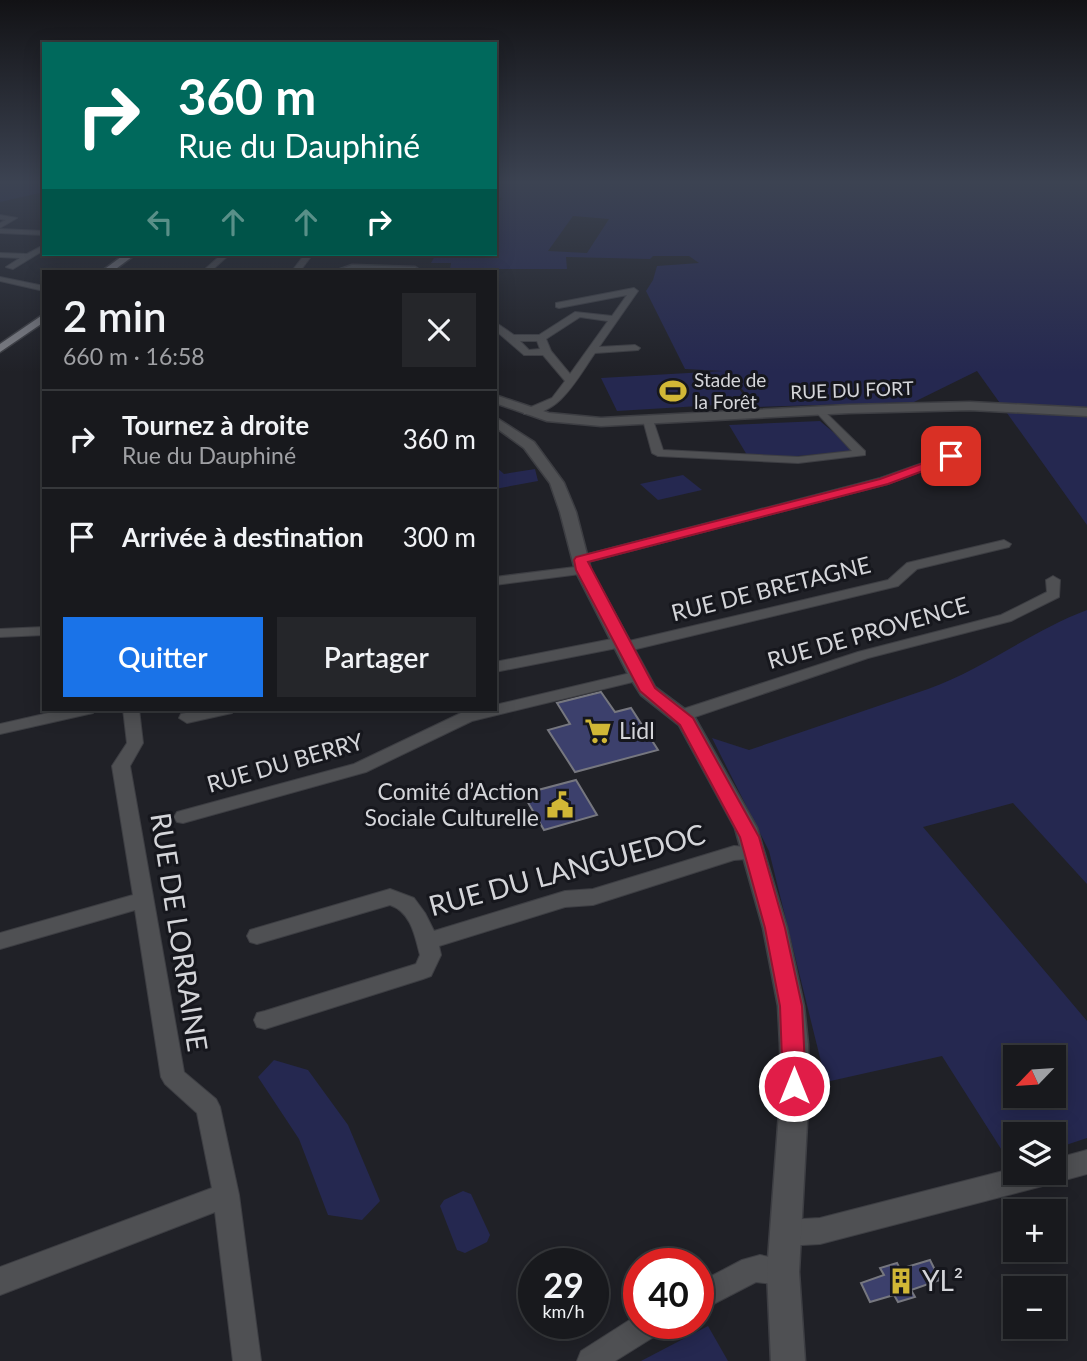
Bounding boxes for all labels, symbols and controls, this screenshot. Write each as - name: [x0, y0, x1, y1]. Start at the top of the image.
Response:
- text: 360 m: [178, 67, 316, 125]
- icon: right: [63, 70, 154, 161]
- text: Rue du Dauphiné: [178, 126, 420, 165]
- icon: left: [141, 203, 179, 241]
- icon: ahead: [214, 203, 252, 241]
- icon: ahead: [287, 203, 325, 241]
- icon: right: [360, 203, 398, 241]
- text: 2 min: [63, 291, 167, 341]
- button: close: [402, 293, 476, 367]
- text: 660 m · 16:58: [63, 342, 205, 370]
- place label: Stade de la Forêt: [694, 368, 766, 413]
- sports icon: Stade de la Forêt: [658, 376, 688, 406]
- street label: RUE DU FORT: [790, 376, 914, 403]
- text: Tournez à droite: [122, 409, 309, 441]
- icon: right: [63, 420, 101, 458]
- text: 360 m: [403, 423, 476, 455]
- pin: [921, 426, 981, 486]
- icon: arrive: [932, 437, 970, 475]
- text: Rue du Dauphiné: [122, 441, 296, 469]
- icon: arrive: [63, 518, 101, 556]
- text: Arrivée à destination: [122, 521, 364, 553]
- text: 300 m: [403, 521, 476, 553]
- street label: RUE DE BRETAGNE: [668, 550, 873, 626]
- street label: RUE DE PROVENCE: [764, 590, 972, 674]
- button: Quitter: [63, 617, 263, 697]
- button: Partager: [277, 617, 476, 697]
- supermarket icon: Lidl: [583, 716, 613, 746]
- place label: Lidl: [619, 716, 655, 744]
- street label: RUE DU BERRY: [203, 726, 367, 798]
- place label: Comité d’Action Sociale Culturelle: [365, 777, 539, 831]
- public building icon: Comité d’Action Sociale Culturelle: [545, 790, 575, 820]
- street label: RUE DE LORRAINE: [144, 810, 216, 1054]
- street label: RUE DU LANGUEDOC: [425, 816, 709, 922]
- north arrow: [1003, 1045, 1066, 1108]
- map controls: [1003, 1045, 1066, 1339]
- position arrow: [757, 1049, 831, 1123]
- button: layers: [1003, 1122, 1066, 1185]
- button: +: [1003, 1199, 1066, 1262]
- speed limit sign: 40: [623, 1248, 714, 1339]
- text: 29: [543, 1263, 584, 1305]
- place label: YL²: [922, 1263, 963, 1297]
- building icon: YL²: [886, 1266, 916, 1296]
- button: −: [1003, 1276, 1066, 1339]
- text: km/h: [542, 1300, 585, 1322]

